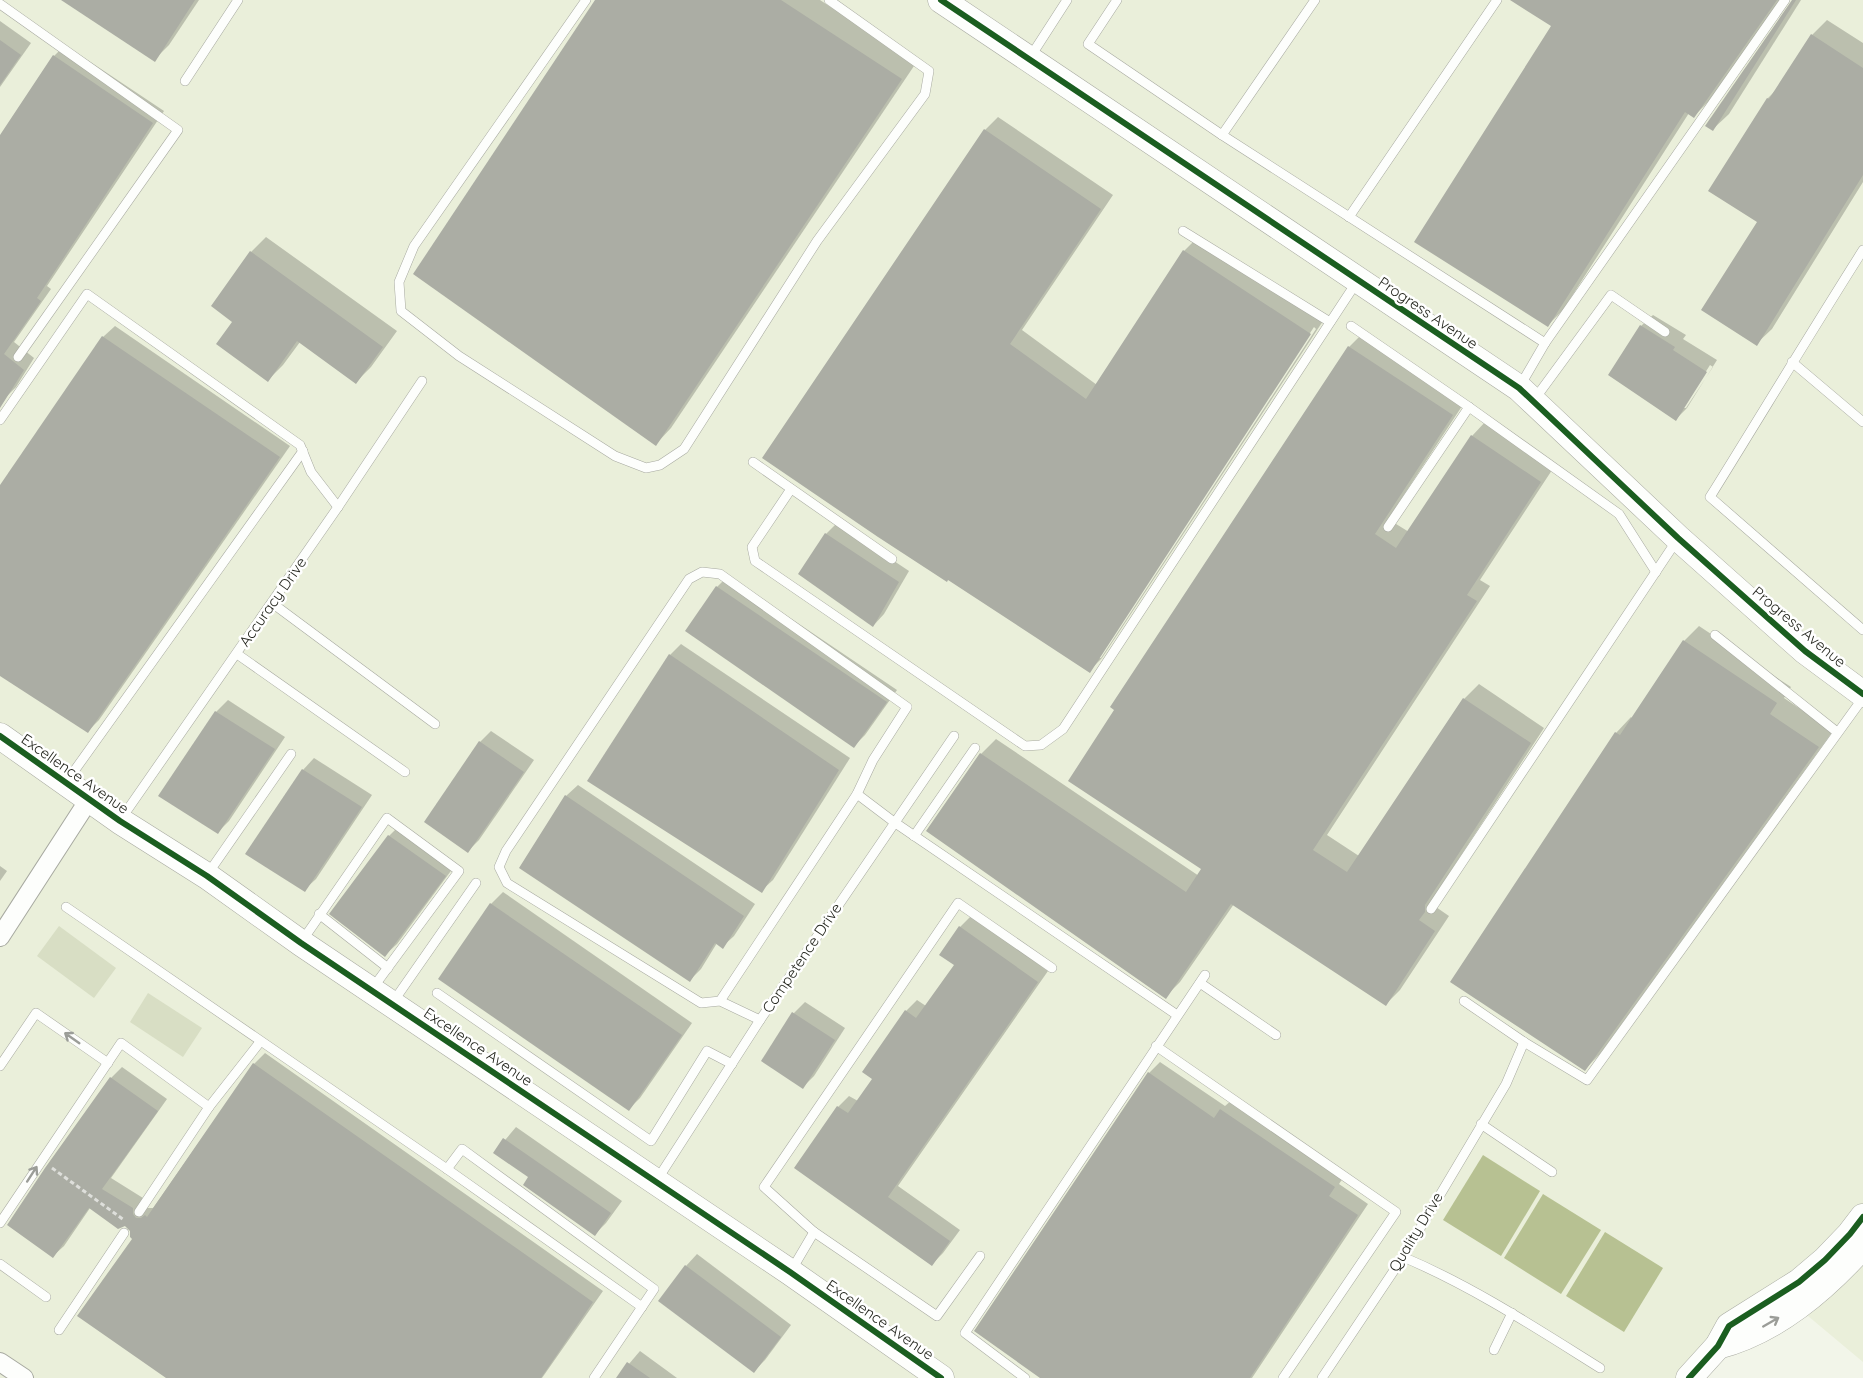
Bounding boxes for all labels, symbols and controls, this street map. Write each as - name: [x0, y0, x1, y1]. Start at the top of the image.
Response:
- street label: Progress Avenue: [1375, 272, 1482, 353]
- street label: Accuracy Drive: [235, 553, 310, 650]
- street label: Progress Avenue: [1749, 582, 1850, 671]
- street label: Excellence Avenue: [18, 729, 133, 818]
- street label: Competence Drive: [758, 899, 845, 1016]
- street label: Excellence Avenue: [420, 1003, 536, 1090]
- one-way arrow: [65, 1032, 81, 1044]
- one-way arrow: [27, 1166, 39, 1183]
- street label: Quality Drive: [1384, 1188, 1447, 1275]
- street label: Excellence Avenue: [823, 1275, 938, 1364]
- one-way arrow: [1762, 1316, 1779, 1328]

